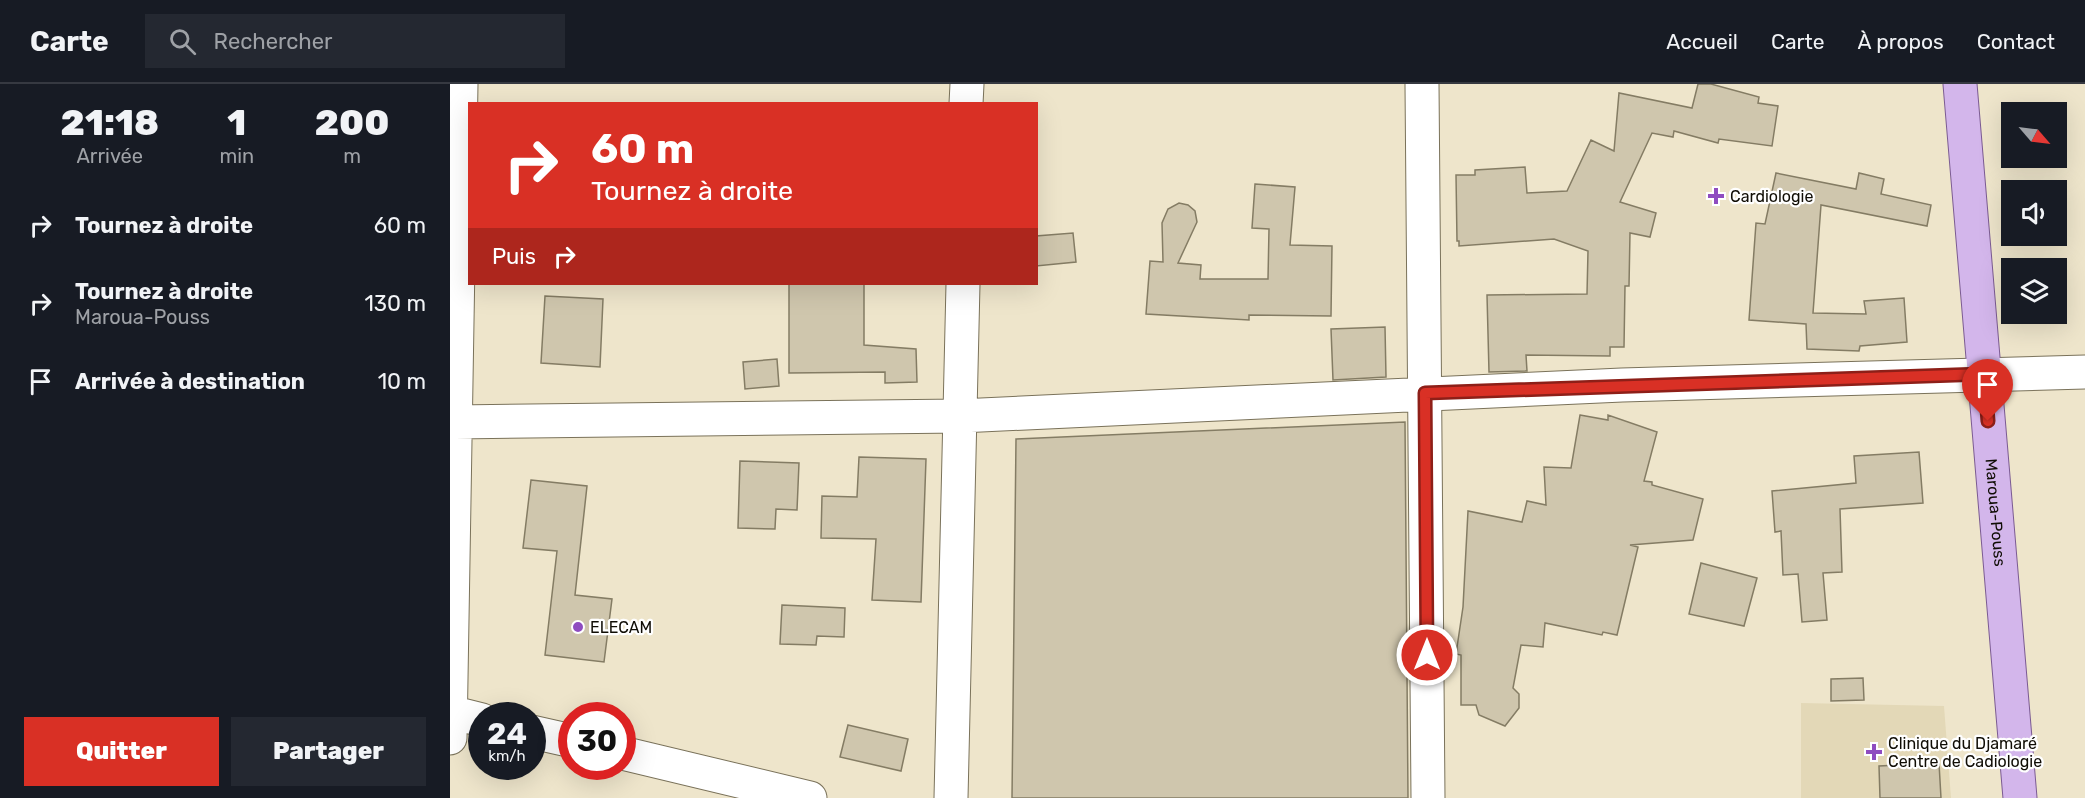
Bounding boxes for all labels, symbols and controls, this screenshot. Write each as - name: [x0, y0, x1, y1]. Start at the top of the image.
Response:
- search box: [145, 14, 565, 68]
- text: Carte: [30, 25, 109, 58]
- icon: search: [166, 25, 199, 58]
- text: Rechercher: [214, 28, 332, 55]
- text: Accueil: [1666, 29, 1738, 54]
- text: Carte: [1771, 29, 1824, 54]
- text: À propos: [1857, 29, 1944, 54]
- text: Contact: [1977, 29, 2055, 54]
- text: 21:18: [61, 101, 159, 144]
- text: 1: [227, 101, 246, 144]
- text: 200: [315, 101, 389, 144]
- north arrow: [2001, 102, 2067, 168]
- map controls: [2001, 102, 2067, 324]
- text: 60 m: [591, 124, 694, 174]
- icon: right: [492, 126, 570, 204]
- text: Arrivée: [76, 144, 143, 168]
- text: min: [219, 144, 254, 168]
- text: m: [343, 144, 361, 168]
- text: Tournez à droite: [591, 175, 793, 207]
- button: sound: [2001, 180, 2067, 246]
- marker: Cardiologie: [1707, 187, 1725, 205]
- place label: Cardiologie: [1730, 187, 1813, 206]
- icon: right: [24, 209, 57, 242]
- text: Tournez à droite: [75, 212, 253, 239]
- text: 60 m: [374, 212, 426, 239]
- icon: right: [548, 240, 581, 273]
- text: Puis: [492, 243, 536, 270]
- button: layers: [2001, 258, 2067, 324]
- text: Tournez à droite: [75, 278, 253, 305]
- icon: right: [24, 287, 57, 320]
- text: 130 m: [364, 290, 426, 317]
- text: Maroua-Pouss: [75, 305, 210, 329]
- pin: [1962, 359, 2013, 421]
- icon: arrive: [24, 365, 57, 398]
- text: Arrivée à destination: [75, 368, 305, 395]
- text: 10 m: [378, 368, 426, 395]
- icon: arrive: [1971, 368, 2004, 401]
- street label: Maroua-Pouss: [1982, 458, 2010, 567]
- place label: ELECAM: [590, 618, 652, 637]
- marker: ELECAM: [571, 620, 585, 634]
- position arrow: [1395, 623, 1459, 687]
- speed limit sign: 30: [558, 702, 636, 780]
- text: 24: [487, 716, 527, 752]
- button: Quitter: [24, 717, 219, 786]
- button: Partager: [231, 717, 426, 786]
- place label: Clinique du Djamaré Centre de Cadiologie: [1888, 734, 2042, 771]
- marker: Clinique du Djamaré Centre de Cadiologie: [1865, 743, 1883, 761]
- text: km/h: [488, 747, 526, 765]

